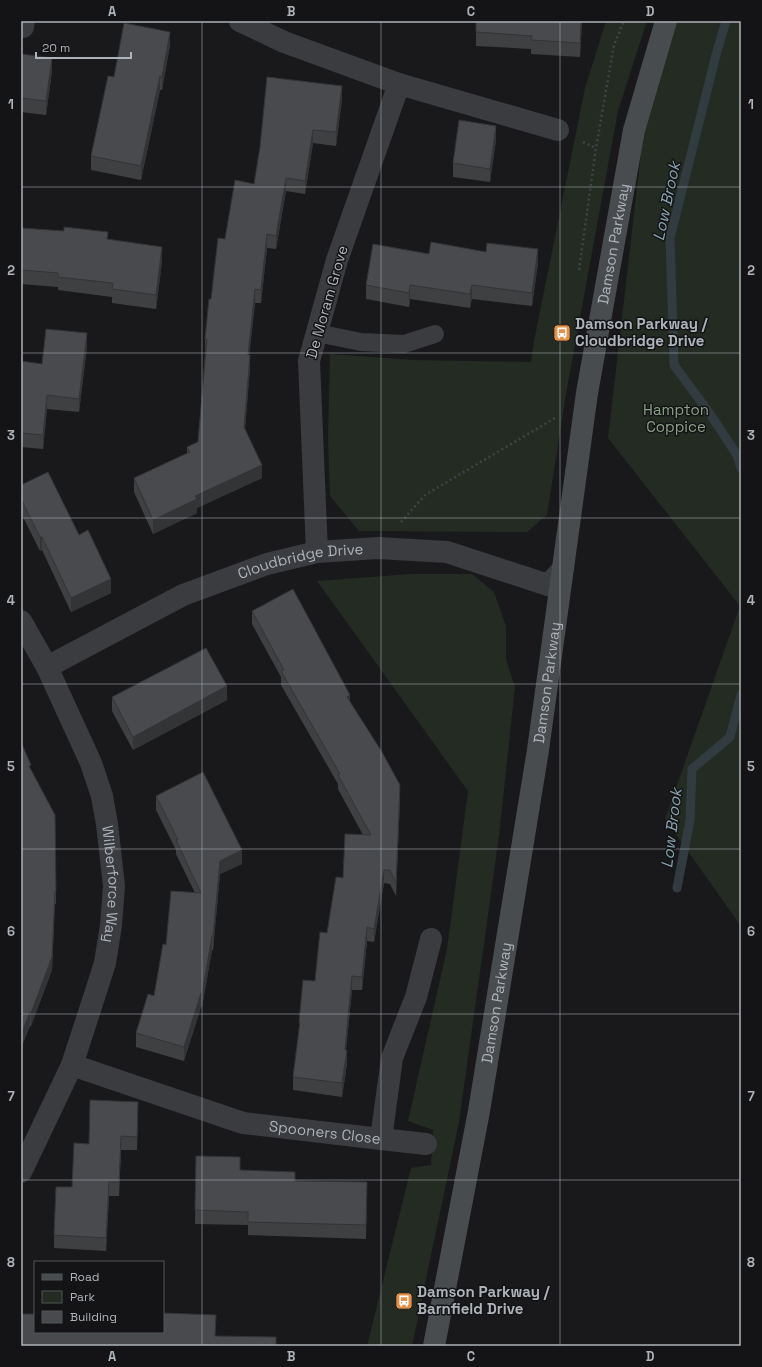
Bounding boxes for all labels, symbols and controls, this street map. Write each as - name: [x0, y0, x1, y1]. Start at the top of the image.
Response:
- text: A: [108, 3, 117, 20]
- text: B: [287, 3, 296, 20]
- text: C: [467, 3, 475, 20]
- text: D: [646, 3, 655, 20]
- scale bar: [36, 34, 131, 60]
- text: 20 m: [42, 40, 70, 56]
- text: 1: [8, 96, 14, 113]
- text: 1: [748, 96, 754, 113]
- water label: Low Brook: [648, 157, 686, 242]
- street label: Damson Parkway: [593, 182, 633, 306]
- street label: De Moram Grove: [301, 243, 352, 361]
- text: 2: [7, 262, 15, 279]
- text: 2: [747, 262, 755, 279]
- place label: Damson Parkway / Cloudbridge Drive: [575, 314, 709, 350]
- bus stop icon: Damson Parkway / Cloudbridge Drive: [552, 323, 572, 343]
- park label: Hampton Coppice: [643, 400, 709, 436]
- text: 3: [7, 427, 15, 444]
- text: 3: [747, 427, 755, 444]
- street label: Cloudbridge Drive: [235, 539, 364, 583]
- text: 4: [7, 592, 15, 609]
- text: 4: [747, 592, 755, 609]
- street label: Damson Parkway: [529, 621, 564, 745]
- text: 5: [7, 758, 15, 775]
- text: 5: [747, 758, 755, 775]
- water label: Low Brook: [656, 785, 687, 869]
- street label: Wilberforce Way: [98, 824, 124, 944]
- text: 6: [7, 923, 15, 940]
- text: 6: [747, 923, 755, 940]
- street label: Damson Parkway: [477, 941, 515, 1065]
- text: 7: [7, 1088, 15, 1105]
- text: 7: [747, 1088, 755, 1105]
- street label: Spooners Close: [268, 1116, 382, 1148]
- text: 8: [7, 1254, 15, 1271]
- text: 8: [747, 1254, 755, 1271]
- legend: [34, 1261, 164, 1333]
- text: Road: [70, 1269, 99, 1285]
- place label: Damson Parkway / Barnfield Drive: [417, 1282, 551, 1318]
- text: Park: [70, 1289, 95, 1305]
- bus stop icon: Damson Parkway / Barnfield Drive: [394, 1291, 414, 1311]
- text: Building: [70, 1309, 117, 1325]
- text: A: [108, 1348, 117, 1365]
- text: B: [287, 1348, 296, 1365]
- text: C: [467, 1348, 475, 1365]
- text: D: [646, 1348, 655, 1365]

